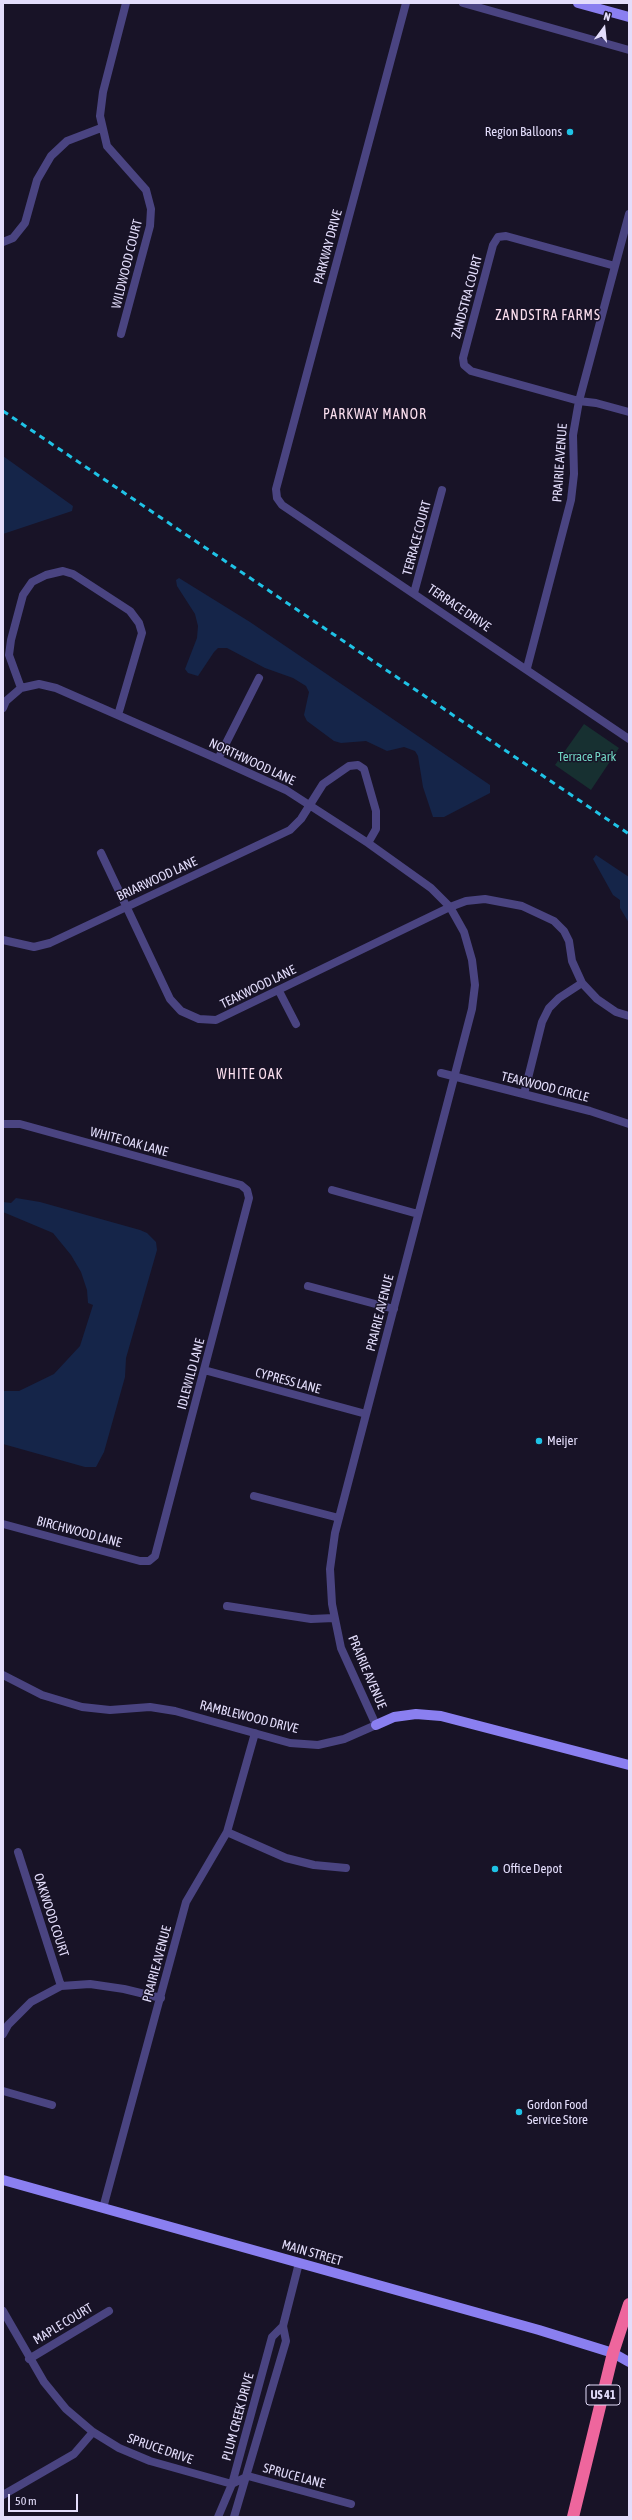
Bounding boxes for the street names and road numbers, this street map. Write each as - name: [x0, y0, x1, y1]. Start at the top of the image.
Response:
- street label: PARKWAY DRIVE: [311, 208, 345, 286]
- street label: WILDWOOD COURT: [108, 218, 146, 310]
- street label: ZANDSTRA COURT: [448, 253, 486, 341]
- street label: PRAIRIE AVENUE: [549, 423, 571, 503]
- street label: TERRACE COURT: [400, 499, 434, 577]
- street label: TERRACE DRIVE: [424, 581, 494, 635]
- street label: NORTHWOOD LANE: [206, 735, 298, 789]
- street label: BRIARWOOD LANE: [114, 854, 200, 904]
- street label: TEAKWOOD LANE: [218, 962, 298, 1012]
- street label: TEAKWOOD CIRCLE: [500, 1069, 590, 1105]
- street label: WHITE OAK LANE: [88, 1124, 170, 1160]
- street label: PRAIRIE AVENUE: [363, 1273, 397, 1353]
- street label: IDLEWILD LANE: [174, 1337, 208, 1411]
- street label: CYPRESS LANE: [253, 1365, 323, 1397]
- street label: BIRCHWOOD LANE: [35, 1513, 123, 1551]
- street label: PRAIRIE AVENUE: [344, 1633, 390, 1711]
- street label: RAMBLEWOOD DRIVE: [198, 1697, 300, 1737]
- street label: OAKWOOD COURT: [30, 1871, 72, 1959]
- street label: PRAIRIE AVENUE: [139, 1924, 175, 2004]
- street label: MAIN STREET: [280, 2237, 344, 2269]
- street label: MAPLE COURT: [30, 2300, 96, 2348]
- street label: PLUM CREEK DRIVE: [219, 2371, 257, 2463]
- road number: US 41: [586, 2385, 620, 2405]
- street label: SPRUCE DRIVE: [125, 2431, 195, 2467]
- street label: SPRUCE LANE: [261, 2460, 327, 2492]

